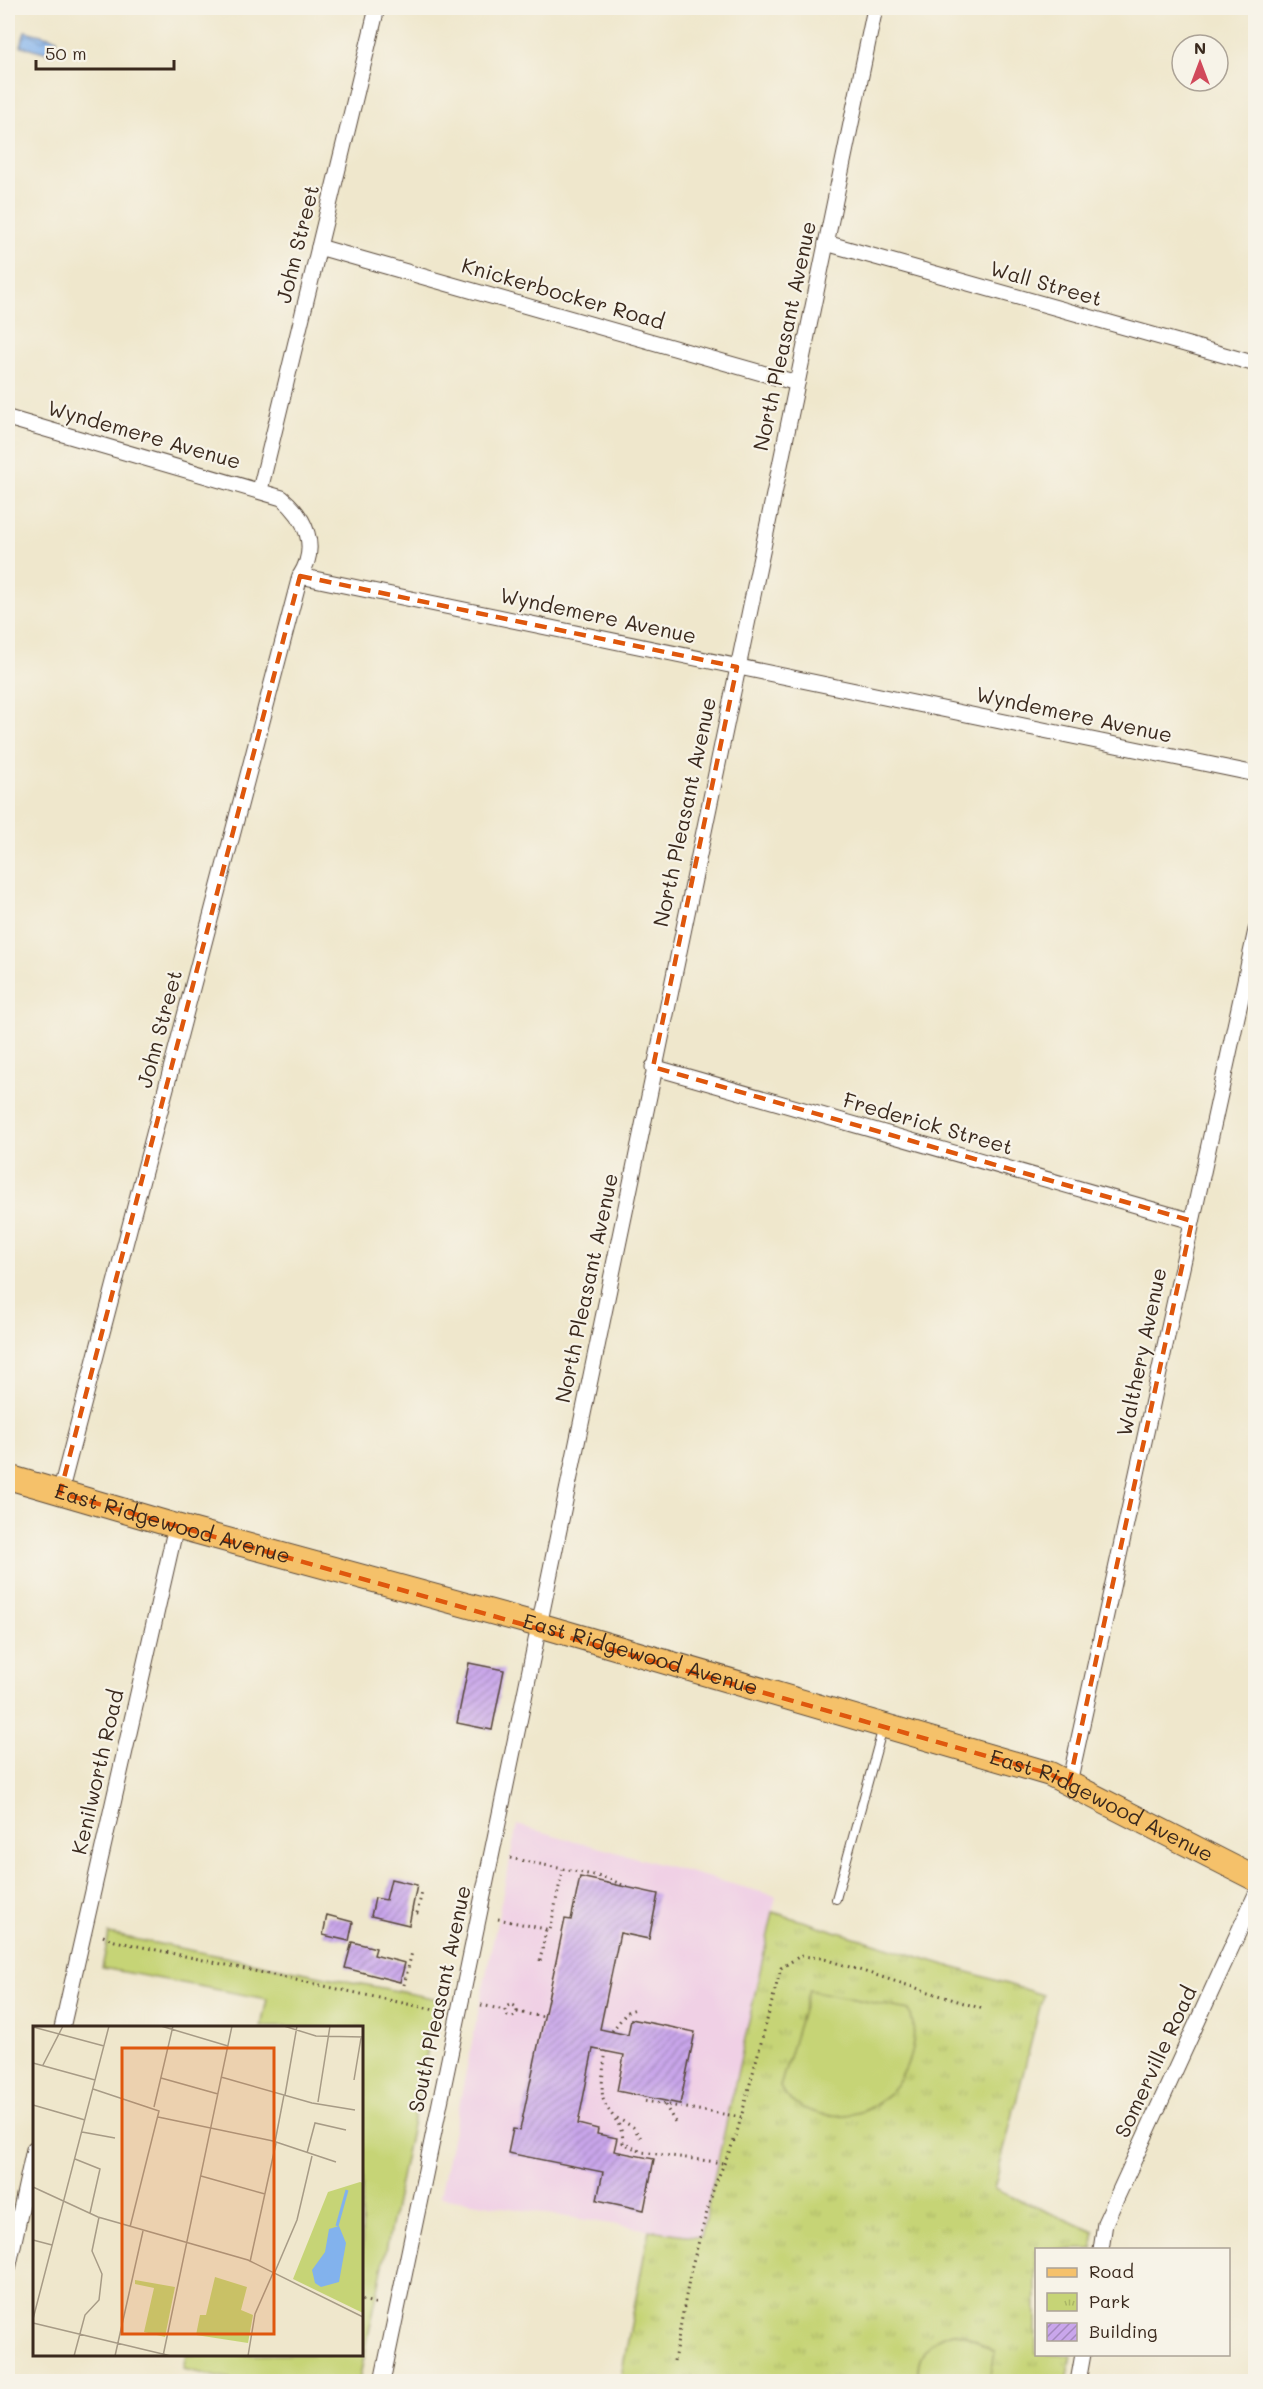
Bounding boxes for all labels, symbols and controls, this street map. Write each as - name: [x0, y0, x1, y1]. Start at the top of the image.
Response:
- scale bar: [36, 33, 174, 71]
- north arrow: [1170, 33, 1230, 93]
- text: N: [1194, 37, 1206, 58]
- text: 50 m: [45, 41, 87, 65]
- street label: John Street: [269, 182, 324, 306]
- street label: North Pleasant Avenue: [746, 218, 821, 453]
- street label: Knickerbocker Road: [459, 251, 668, 334]
- street label: Wall Street: [987, 254, 1106, 311]
- street label: Wyndemere Avenue: [45, 393, 244, 474]
- street label: Wyndemere Avenue: [498, 581, 699, 649]
- street label: Wyndemere Avenue: [974, 680, 1175, 748]
- street label: North Pleasant Avenue: [646, 694, 721, 929]
- street label: John Street: [130, 967, 187, 1091]
- street label: Frederick Street: [840, 1085, 1017, 1160]
- street label: North Pleasant Avenue: [548, 1170, 623, 1405]
- street label: Walthery Avenue: [1109, 1265, 1172, 1439]
- street label: East Ridgewood Avenue: [52, 1476, 294, 1569]
- street label: East Ridgewood Avenue: [520, 1606, 762, 1700]
- street label: Kenilworth Road: [64, 1687, 129, 1857]
- street label: East Ridgewood Avenue: [987, 1742, 1218, 1867]
- street label: South Pleasant Avenue: [401, 1883, 476, 2115]
- street label: Somerville Road: [1108, 1981, 1202, 2142]
- inset map: [33, 2026, 363, 2356]
- legend: [1035, 2248, 1230, 2356]
- text: Road: [1089, 2259, 1134, 2283]
- text: Park: [1089, 2289, 1130, 2313]
- text: Building: [1089, 2319, 1157, 2343]

